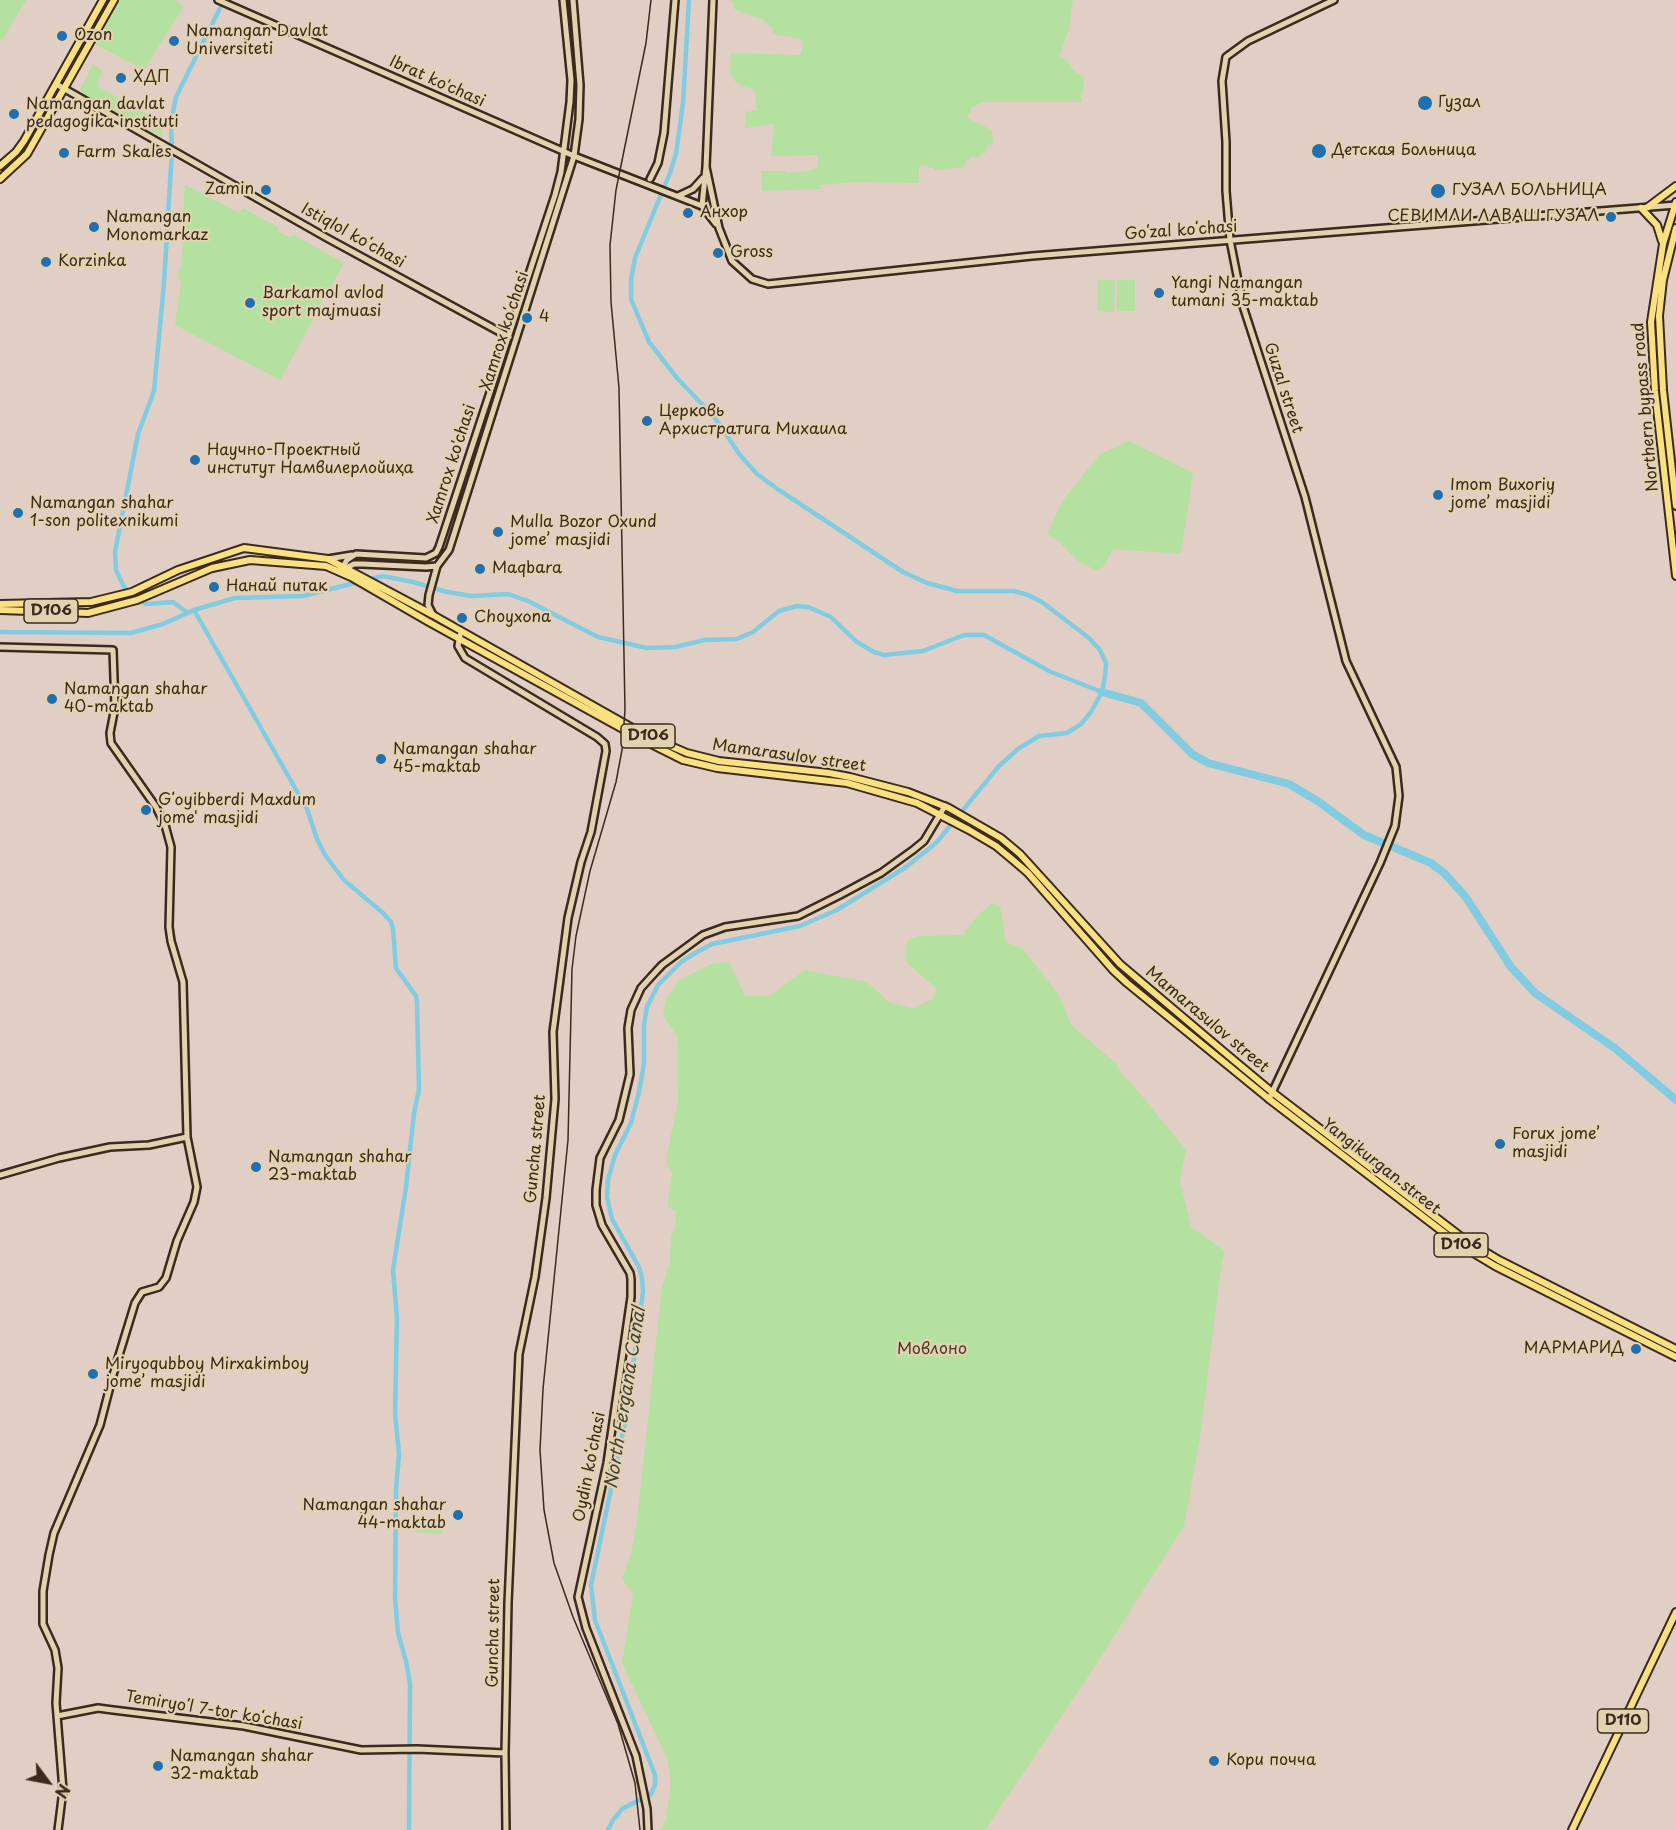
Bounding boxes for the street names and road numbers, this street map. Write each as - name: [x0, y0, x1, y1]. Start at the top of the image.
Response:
- street label: Ibrat ko'chasi: [386, 52, 488, 112]
- street label: Istiqlol koʻchasi: [298, 199, 408, 273]
- street label: Goʻzal koʻchasi: [1124, 217, 1238, 245]
- street label: Xamrox koʻchasi: [477, 269, 533, 393]
- street label: Northern bypass road: [1629, 321, 1663, 493]
- street label: Guzal street: [1259, 340, 1307, 436]
- street label: Xamrox ko'chasi: [424, 402, 480, 526]
- road number: D106: [24, 599, 78, 623]
- road number: D106: [621, 724, 675, 748]
- street label: Mamarasulov street: [711, 736, 867, 776]
- street label: Mamarasulov street: [1141, 963, 1273, 1077]
- street label: Guncha street: [522, 1094, 550, 1204]
- street label: Yangikurgan street: [1318, 1115, 1444, 1219]
- road number: D106: [1434, 1233, 1488, 1257]
- street label: Oydin koʻchasi: [570, 1410, 610, 1524]
- street label: Guncha street: [483, 1578, 505, 1688]
- street label: Temiryoʻl 7-tor koʻchasi: [124, 1688, 304, 1734]
- road number: D110: [1598, 1709, 1648, 1733]

